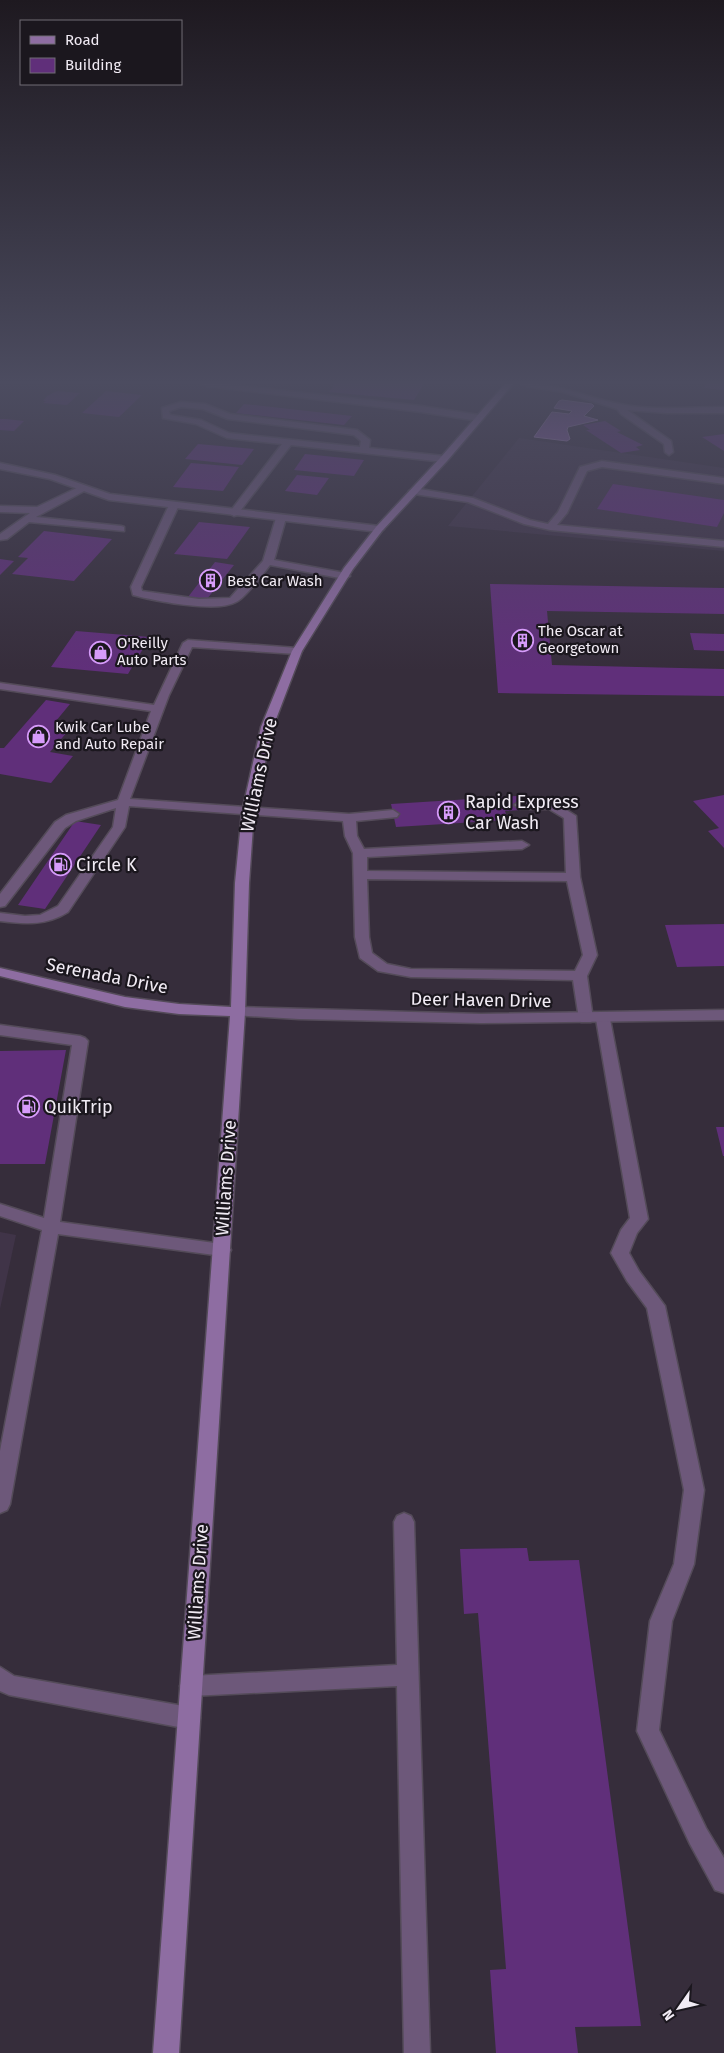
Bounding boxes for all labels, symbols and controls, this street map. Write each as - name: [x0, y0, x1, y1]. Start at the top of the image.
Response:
- legend: [20, 20, 182, 85]
- text: Road: [65, 31, 100, 49]
- text: Building: [65, 56, 121, 74]
- building icon: Best Car Wash: [199, 569, 223, 593]
- place label: Best Car Wash: [227, 572, 323, 590]
- place label: The Oscar at Georgetown: [538, 622, 623, 657]
- building icon: The Oscar at Georgetown: [510, 628, 534, 652]
- place label: O'Reilly Auto Parts: [117, 634, 187, 669]
- shop icon: O'Reilly Auto Parts: [89, 640, 113, 664]
- street label: Williams Drive: [236, 716, 282, 834]
- place label: Kwik Car Lube and Auto Repair: [55, 718, 164, 753]
- shop icon: Kwik Car Lube and Auto Repair: [27, 724, 51, 748]
- place label: Rapid Express Car Wash: [465, 791, 579, 834]
- building icon: Rapid Express Car Wash: [437, 800, 461, 824]
- fuel station icon: Circle K: [48, 853, 72, 877]
- place label: Circle K: [76, 854, 137, 876]
- street label: Serenada Drive: [44, 953, 170, 999]
- street label: Deer Haven Drive: [410, 988, 552, 1012]
- fuel station icon: QuikTrip: [16, 1095, 40, 1119]
- place label: QuikTrip: [44, 1096, 113, 1118]
- street label: Williams Drive: [211, 1119, 241, 1237]
- street label: Williams Drive: [183, 1523, 213, 1641]
- north arrow: [654, 1983, 704, 2033]
- text: N: [659, 2006, 678, 2024]

